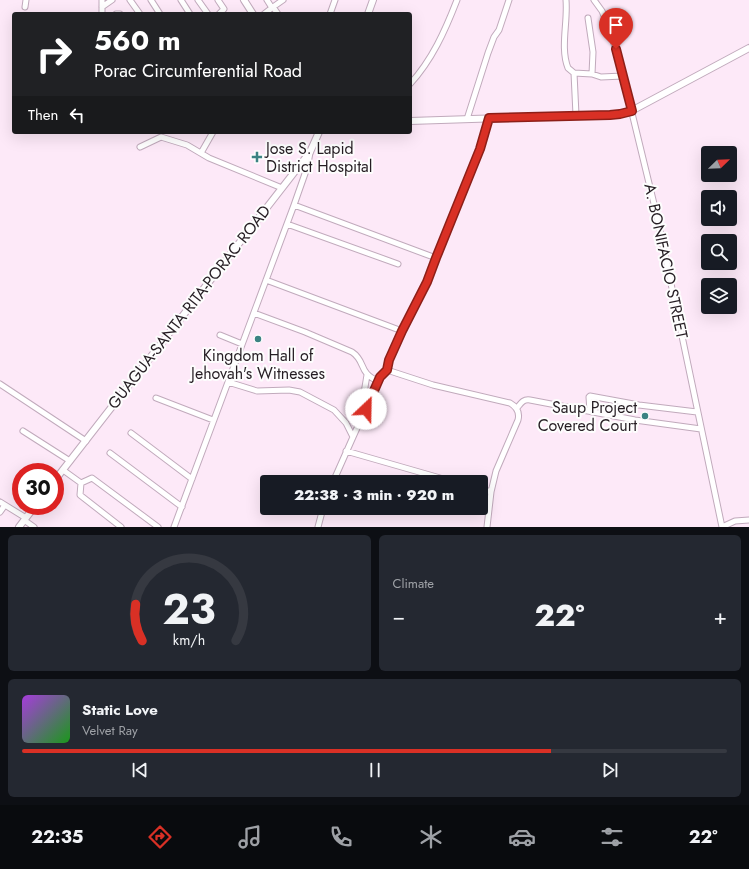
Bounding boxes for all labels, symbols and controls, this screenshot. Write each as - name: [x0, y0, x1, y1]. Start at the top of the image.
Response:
- pin: [599, 8, 633, 49]
- icon: arrive: [605, 14, 627, 36]
- text: 560 m: [94, 20, 181, 61]
- icon: right: [28, 28, 80, 80]
- text: Porac Circumferential Road: [94, 58, 302, 84]
- text: Then: [28, 104, 58, 126]
- icon: left: [66, 104, 88, 126]
- place label: Jose S. Lapid District Hospital: [264, 137, 372, 178]
- north arrow: [701, 146, 737, 182]
- map controls: [701, 146, 737, 314]
- marker: Jose S. Lapid District Hospital: [251, 151, 263, 163]
- street label: A. BONIFACIO STREET: [638, 181, 694, 341]
- button: sound: [701, 190, 737, 226]
- street label: GUAGUA-SANTA RITA-PORAC ROAD: [102, 200, 276, 414]
- button: search: [701, 234, 737, 270]
- button: layers: [701, 278, 737, 314]
- marker: Kingdom Hall of Jehovah's Witnesses: [253, 334, 263, 344]
- place label: Kingdom Hall of Jehovah's Witnesses: [189, 344, 325, 385]
- position arrow: [345, 388, 387, 430]
- place label: Saup Project Covered Court: [538, 396, 637, 437]
- marker: Saup Project Covered Court: [640, 411, 650, 421]
- speed limit sign: 30: [12, 463, 64, 515]
- text: 22:38 · 3 min · 920 m: [294, 484, 454, 506]
- text: Climate: [393, 574, 434, 593]
- text: 23: [163, 579, 216, 640]
- text: 22°: [534, 594, 584, 637]
- text: −: [393, 600, 405, 632]
- text: +: [713, 600, 727, 632]
- text: km/h: [173, 630, 205, 650]
- text: Static Love: [82, 699, 158, 721]
- text: Velvet Ray: [82, 721, 138, 740]
- icon: previous: [129, 759, 151, 781]
- icon: pause: [364, 759, 386, 781]
- icon: next: [599, 759, 621, 781]
- icon: directions: [146, 823, 174, 851]
- icon: music: [236, 823, 264, 851]
- icon: phone: [327, 823, 355, 851]
- icon: climate: [417, 823, 445, 851]
- icon: car: [508, 823, 536, 851]
- icon: filters: [598, 823, 626, 851]
- text: 22:35: [31, 824, 83, 850]
- text: 22°: [689, 824, 718, 850]

